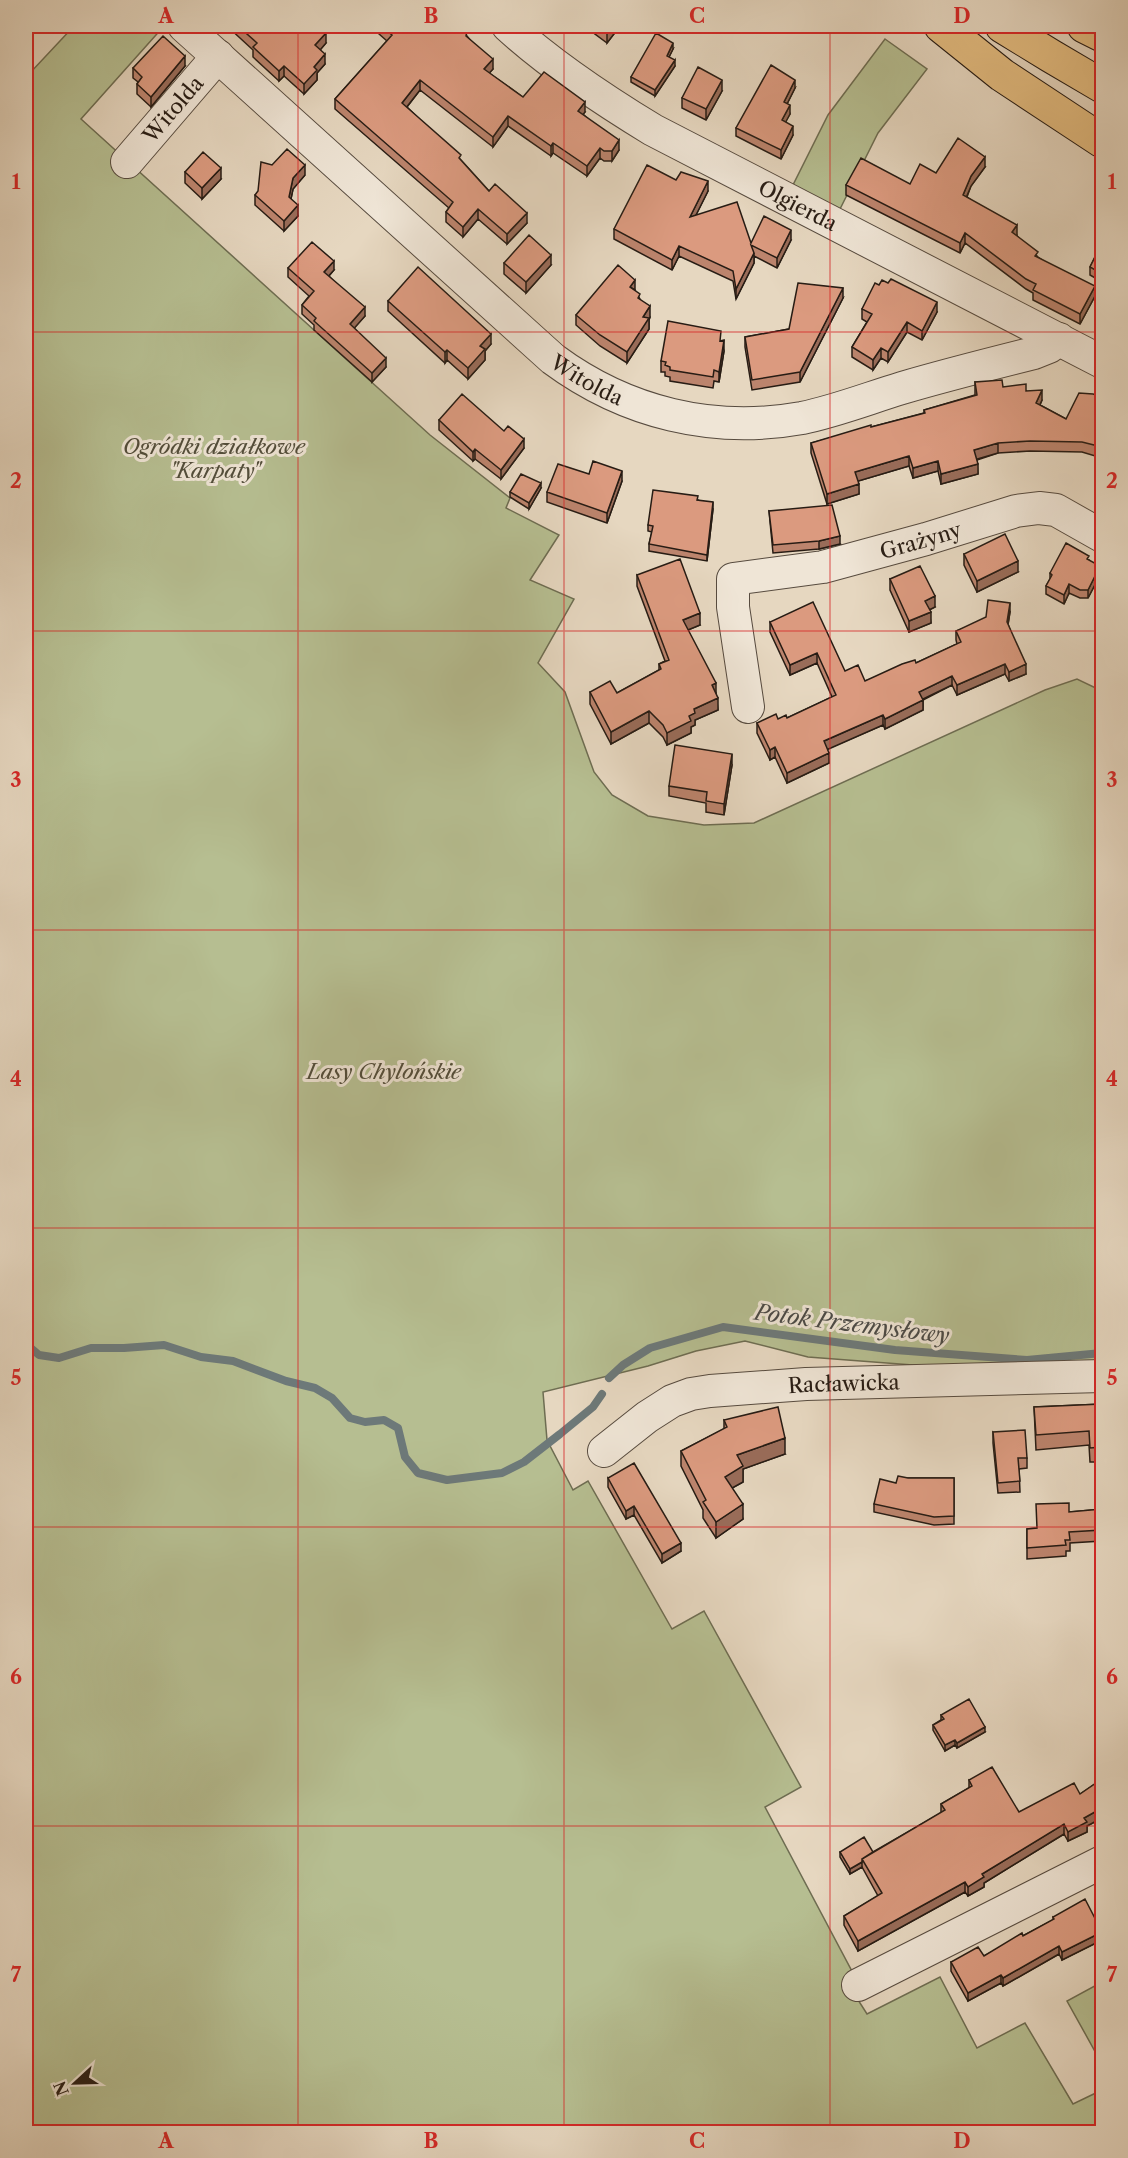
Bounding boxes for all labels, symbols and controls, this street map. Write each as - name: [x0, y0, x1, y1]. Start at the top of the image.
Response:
- text: A: [157, 4, 174, 28]
- text: B: [424, 4, 439, 28]
- text: C: [689, 4, 705, 28]
- text: D: [953, 4, 971, 28]
- street label: Witolda: [136, 70, 209, 148]
- text: 1: [12, 170, 21, 194]
- text: 1: [1108, 170, 1117, 194]
- street label: Olgierda: [754, 174, 843, 236]
- street label: Witolda: [545, 348, 628, 410]
- park label: Ogródki działkowe "Karpaty": [123, 434, 306, 483]
- text: 2: [10, 469, 22, 493]
- text: 2: [1106, 469, 1118, 493]
- street label: Grażyny: [877, 516, 965, 564]
- text: 3: [10, 768, 22, 792]
- text: 3: [1106, 768, 1118, 792]
- park label: Lasy Chylońskie: [305, 1059, 462, 1084]
- text: 4: [10, 1067, 22, 1091]
- text: 4: [1106, 1067, 1118, 1091]
- water label: Potok Przemysłowy: [751, 1298, 951, 1349]
- text: 5: [10, 1366, 22, 1390]
- text: 5: [1106, 1366, 1118, 1390]
- street label: Racławicka: [787, 1369, 901, 1398]
- text: 6: [10, 1665, 22, 1689]
- text: 6: [1106, 1665, 1118, 1689]
- text: 7: [11, 1963, 22, 1987]
- text: 7: [1107, 1963, 1118, 1987]
- north arrow: [45, 2053, 105, 2113]
- text: N: [49, 2078, 73, 2099]
- text: A: [157, 2129, 174, 2153]
- text: B: [424, 2129, 439, 2153]
- text: C: [689, 2129, 705, 2153]
- text: D: [953, 2129, 971, 2153]

